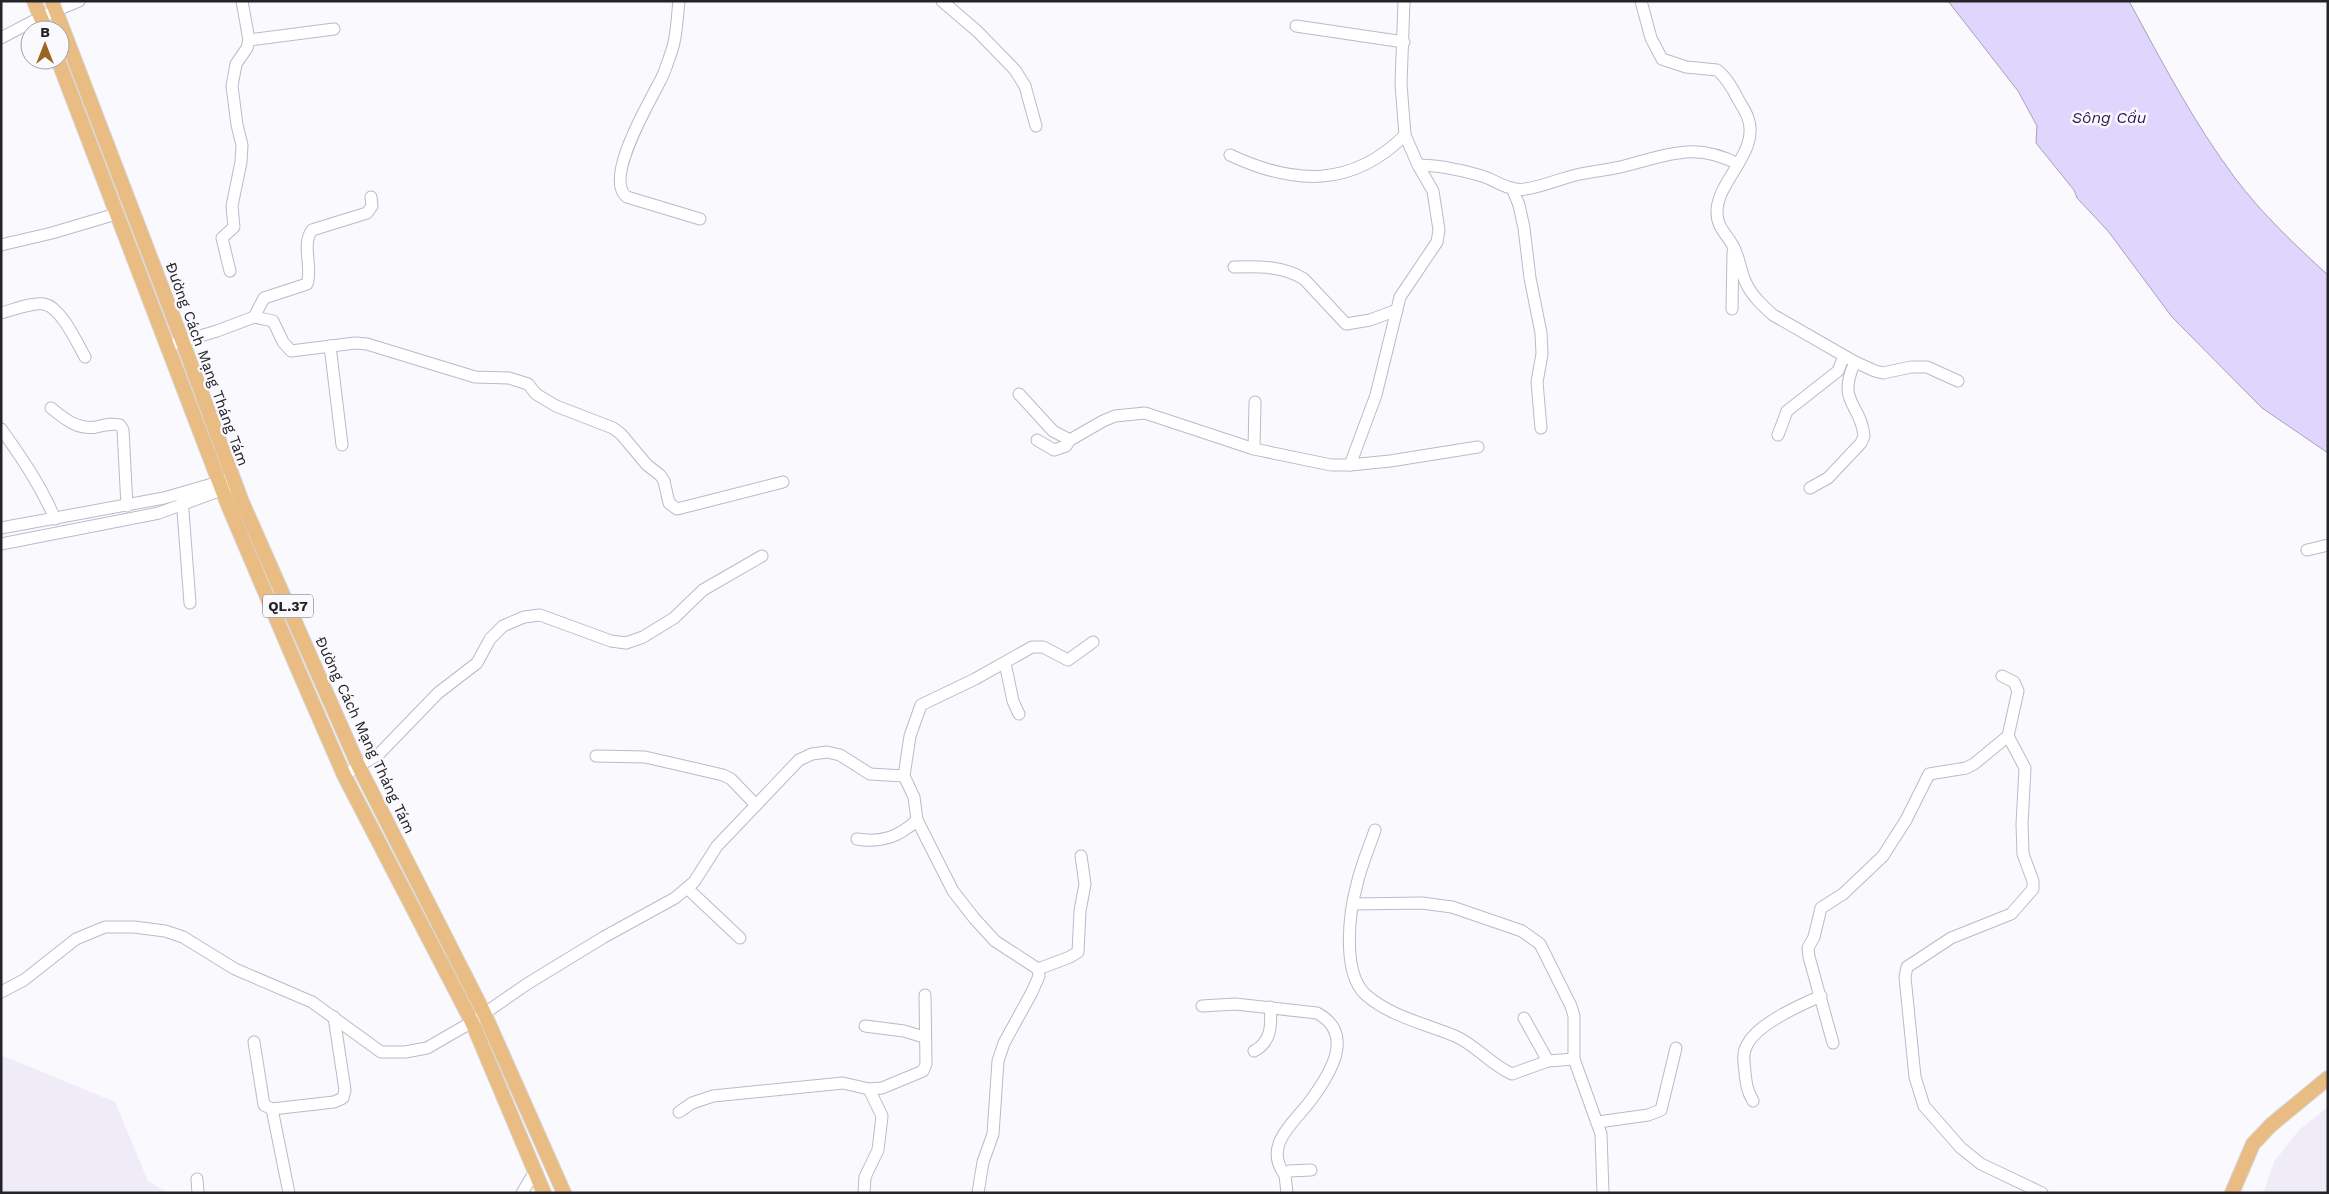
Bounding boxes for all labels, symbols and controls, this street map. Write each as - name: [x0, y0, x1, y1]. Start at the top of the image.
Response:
- north arrow: [20, 20, 70, 70]
- text: B: [40, 24, 50, 40]
- water label: Sông Cầu: [2072, 108, 2147, 127]
- street label: Đường Cách Mạng Tháng Tám: [162, 260, 252, 468]
- road number: QL.37: [263, 594, 313, 618]
- street label: Đường Cách Mạng Tháng Tám: [311, 634, 419, 836]

